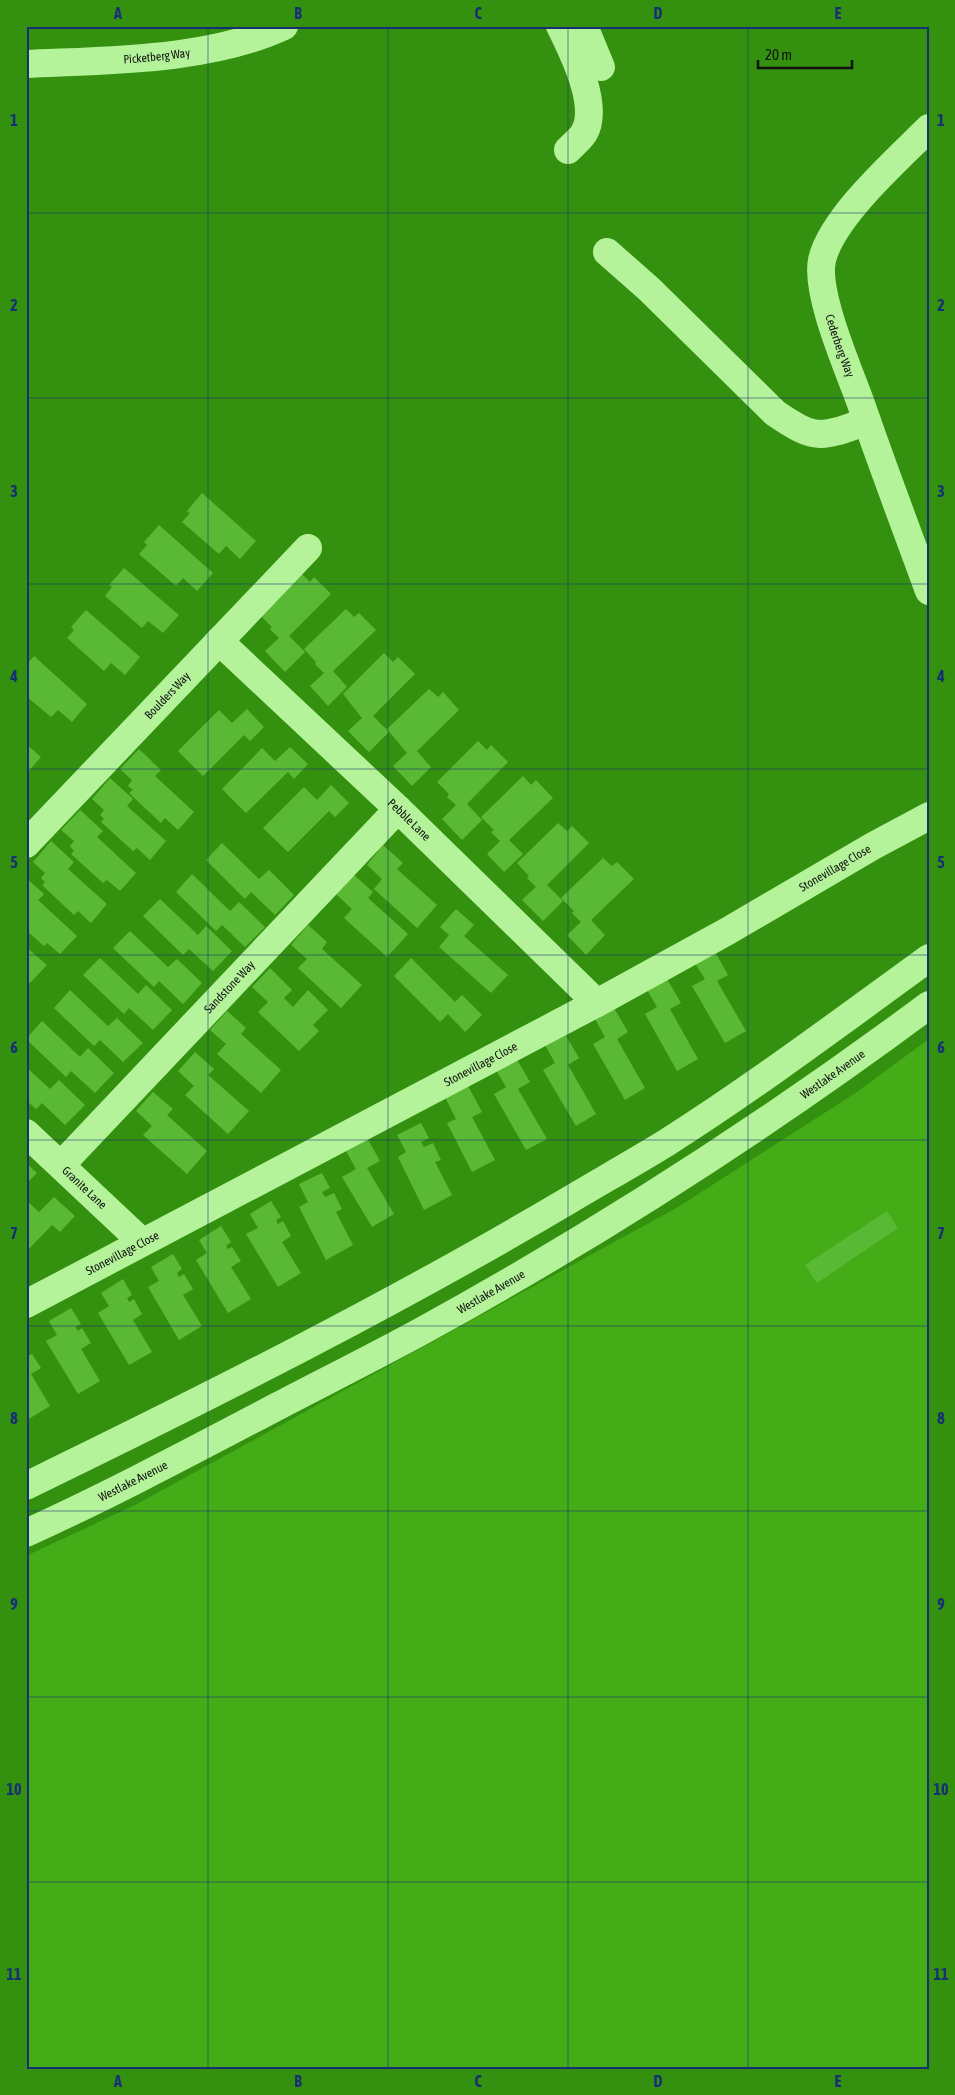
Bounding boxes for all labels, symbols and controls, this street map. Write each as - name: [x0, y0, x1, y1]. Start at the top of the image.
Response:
- text: A: [113, 4, 122, 22]
- text: B: [294, 4, 302, 22]
- text: C: [474, 4, 482, 22]
- text: D: [654, 4, 663, 22]
- text: E: [835, 4, 842, 22]
- scale bar: [758, 38, 851, 70]
- street label: Picketberg Way: [123, 46, 191, 66]
- text: 20 m: [765, 46, 792, 63]
- text: 1: [10, 111, 18, 129]
- text: 1: [937, 111, 945, 129]
- text: 2: [10, 296, 18, 314]
- text: 2: [937, 296, 945, 314]
- street label: Cederberg Way: [822, 313, 857, 379]
- text: 3: [10, 482, 18, 500]
- text: 3: [937, 482, 945, 500]
- text: 4: [9, 667, 18, 685]
- text: 4: [936, 667, 945, 685]
- street label: Boulders Way: [142, 669, 193, 722]
- street label: Pebble Lane: [385, 796, 433, 844]
- street label: Stonevillage Close: [797, 842, 873, 895]
- text: 5: [10, 853, 18, 871]
- text: 5: [937, 853, 945, 871]
- street label: Sandstone Way: [201, 958, 258, 1016]
- text: 6: [10, 1038, 18, 1056]
- text: 6: [937, 1038, 945, 1056]
- street label: Stonevillage Close: [442, 1039, 520, 1089]
- street label: Westlake Avenue: [798, 1047, 868, 1102]
- street label: Granite Lane: [59, 1164, 109, 1212]
- text: 7: [10, 1224, 18, 1242]
- text: 7: [937, 1224, 945, 1242]
- street label: Stonevillage Close: [83, 1228, 161, 1278]
- street label: Westlake Avenue: [455, 1267, 527, 1317]
- text: 8: [10, 1409, 18, 1427]
- text: 8: [937, 1409, 945, 1427]
- street label: Westlake Avenue: [96, 1458, 170, 1505]
- text: 9: [10, 1595, 18, 1613]
- text: 9: [937, 1595, 945, 1613]
- text: 10: [6, 1780, 22, 1798]
- text: 10: [933, 1780, 949, 1798]
- text: 11: [6, 1965, 22, 1983]
- text: 11: [933, 1965, 949, 1983]
- text: A: [113, 2072, 122, 2090]
- text: B: [294, 2072, 302, 2090]
- text: C: [474, 2072, 482, 2090]
- text: D: [654, 2072, 663, 2090]
- text: E: [835, 2072, 842, 2090]

